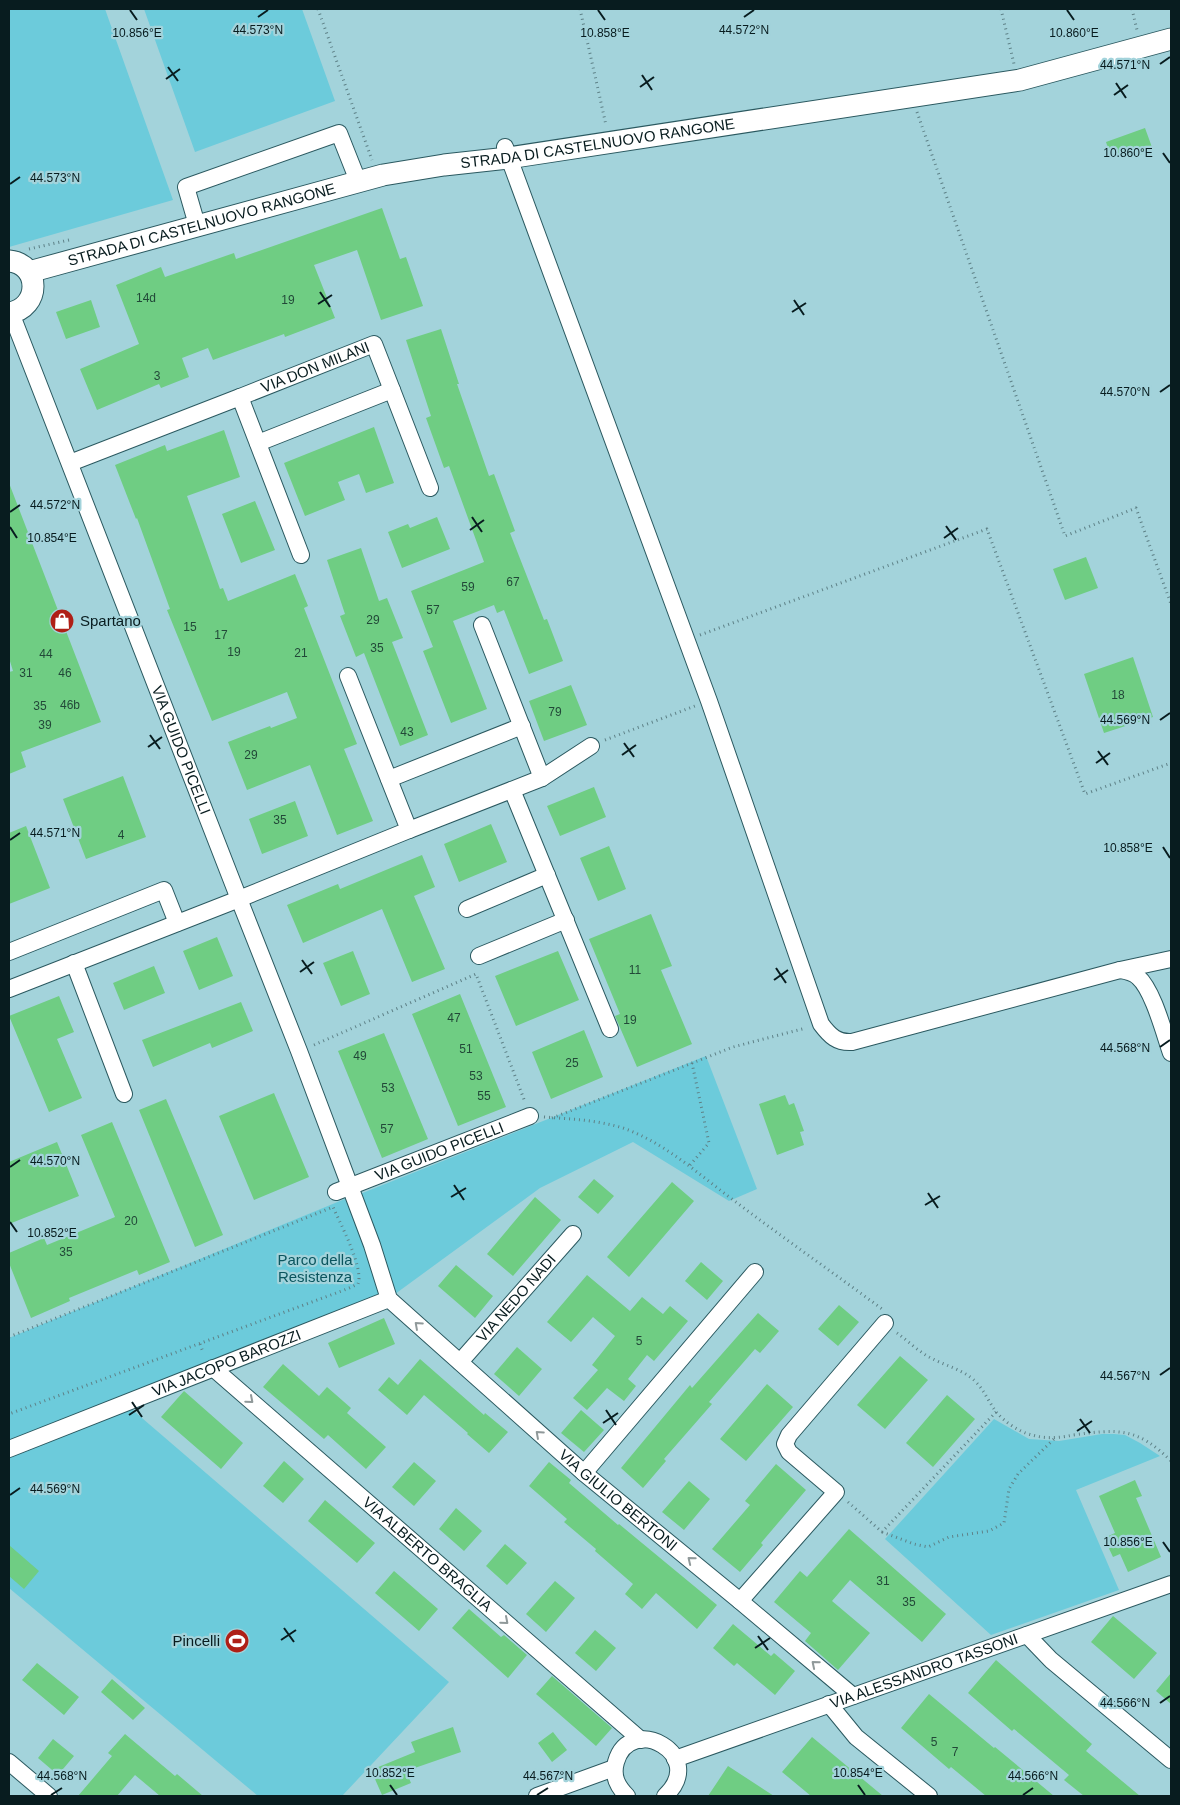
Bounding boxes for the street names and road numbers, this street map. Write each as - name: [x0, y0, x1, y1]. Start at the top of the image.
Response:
- street label: STRADA DI CASTELNUOVO RANGONE: [460, 115, 736, 171]
- street label: STRADA DI CASTELNUOVO RANGONE: [66, 179, 337, 269]
- street label: VIA DON MILANI: [258, 338, 372, 396]
- street label: VIA GUIDO PICELLI: [149, 683, 214, 817]
- street label: VIA GUIDO PICELLI: [372, 1118, 506, 1184]
- street label: VIA NEDO NADI: [473, 1251, 559, 1345]
- street label: VIA JACOPO BAROZZI: [150, 1326, 303, 1400]
- street label: VIA GIULIO BERTONI: [556, 1446, 681, 1554]
- street label: VIA ALBERTO BRAGLIA: [360, 1493, 496, 1615]
- street label: VIA ALESSANDRO TASSONI: [828, 1630, 1020, 1712]

